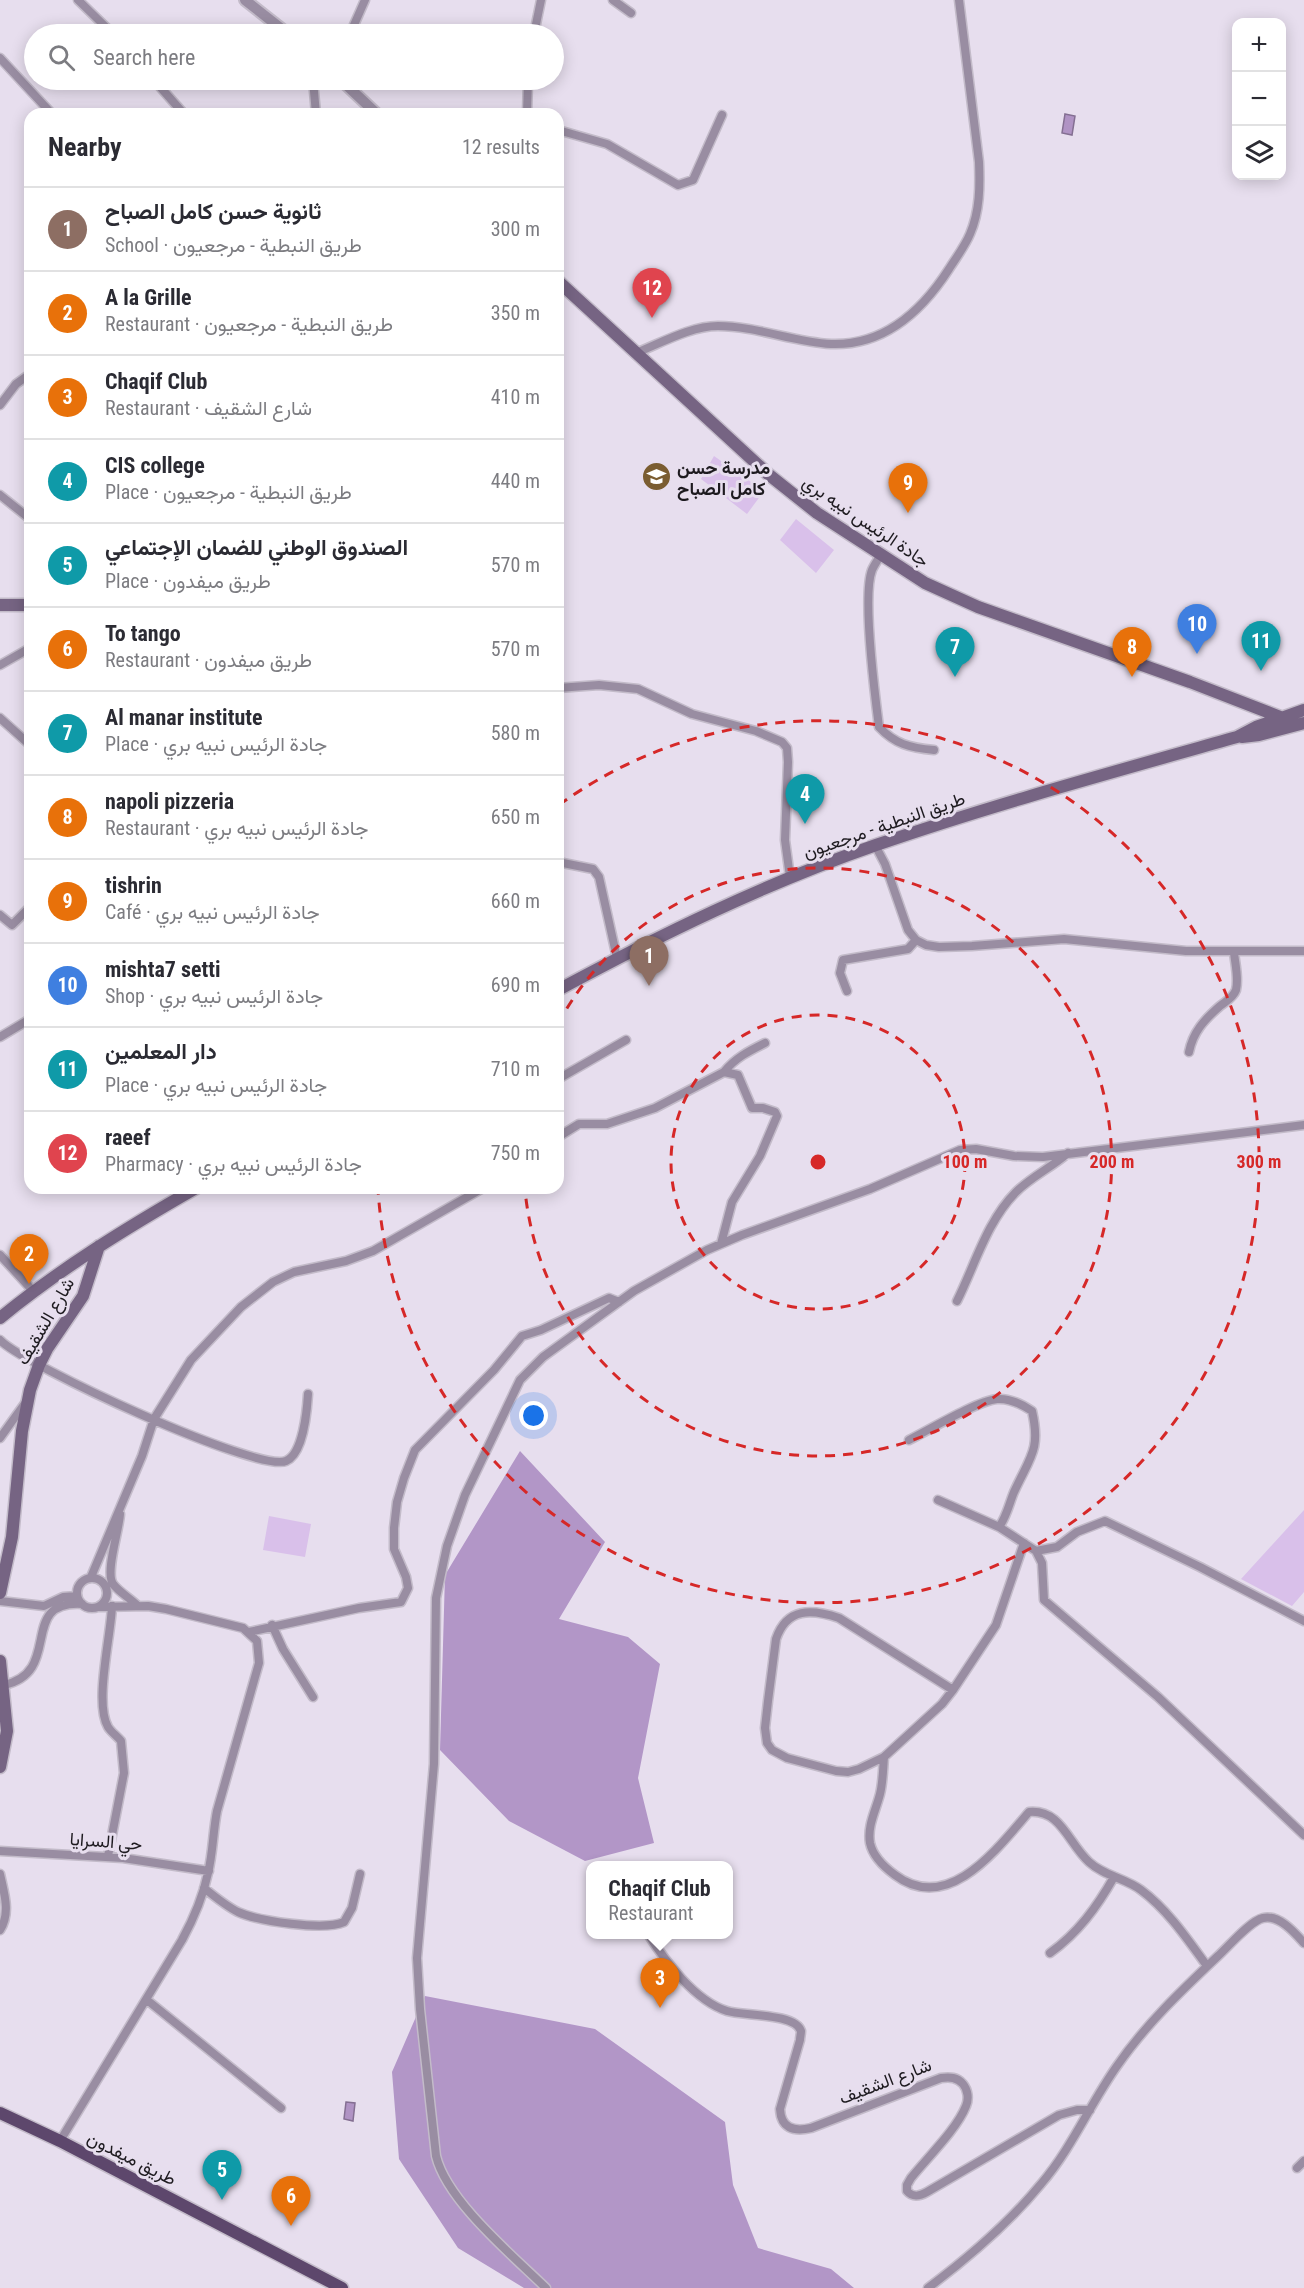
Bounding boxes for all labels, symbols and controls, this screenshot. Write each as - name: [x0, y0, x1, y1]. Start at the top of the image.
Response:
- map controls: [1232, 18, 1286, 180]
- button: +: [1232, 18, 1286, 72]
- search box: [24, 24, 564, 90]
- icon: search: [45, 41, 78, 74]
- text: Search here: [93, 45, 195, 70]
- button: −: [1232, 72, 1286, 126]
- button: layers: [1232, 126, 1286, 180]
- text: Nearby: [48, 132, 122, 162]
- text: 12 results: [462, 135, 540, 159]
- text: ثانوية حسن كامل الصباح: [105, 199, 322, 224]
- text: 1: [62, 217, 73, 241]
- text: 300 m: [491, 217, 540, 241]
- text: School · طريق النبطية - مرجعيون: [105, 233, 362, 257]
- pin: 12: [632, 268, 672, 318]
- text: A la Grille: [105, 285, 192, 310]
- text: 2: [62, 301, 73, 325]
- text: 350 m: [491, 301, 540, 325]
- text: Restaurant · طريق النبطية - مرجعيون: [105, 312, 393, 336]
- text: Chaqif Club: [105, 369, 207, 394]
- text: 3: [62, 385, 73, 409]
- text: 410 m: [491, 385, 540, 409]
- text: Restaurant · شارع الشقيف: [105, 396, 312, 420]
- text: CIS college: [105, 453, 205, 478]
- place label: مدرسة حسن كامل الصباح: [677, 457, 771, 501]
- school or university icon: مدرسة حسن كامل الصباح: [640, 461, 672, 493]
- pin: 9: [888, 464, 928, 513]
- text: 4: [62, 469, 73, 493]
- text: 440 m: [491, 469, 540, 493]
- street label: جادة الرئيس نبيه بري: [796, 471, 933, 575]
- text: Place · طريق النبطية - مرجعيون: [105, 480, 352, 504]
- text: الصندوق الوطني للضمان الإجتماعي: [105, 535, 408, 560]
- text: 5: [62, 553, 73, 577]
- text: 570 m: [491, 553, 540, 577]
- text: Place · طريق ميفدون: [105, 569, 271, 593]
- pin: 10: [1178, 604, 1216, 654]
- text: To tango: [105, 621, 181, 646]
- pin: 11: [1242, 622, 1280, 671]
- pin: 7: [936, 628, 974, 677]
- pin: 8: [1112, 628, 1152, 677]
- text: 6: [62, 637, 73, 661]
- text: 570 m: [491, 637, 540, 661]
- text: Restaurant · طريق ميفدون: [105, 648, 312, 672]
- text: Al manar institute: [105, 705, 262, 730]
- text: 7: [62, 721, 73, 745]
- text: 580 m: [491, 721, 540, 745]
- text: Place · جادة الرئيس نبيه بري: [105, 732, 327, 756]
- pin: 4: [786, 774, 824, 824]
- street label: طريق النبطية - مرجعيون: [800, 787, 968, 864]
- text: napoli pizzeria: [105, 789, 234, 814]
- text: 8: [62, 805, 73, 829]
- text: 650 m: [491, 805, 540, 829]
- text: Restaurant · جادة الرئيس نبيه بري: [105, 816, 368, 840]
- text: tishrin: [105, 873, 162, 898]
- text: 9: [62, 889, 73, 913]
- text: 660 m: [491, 889, 540, 913]
- text: Café · جادة الرئيس نبيه بري: [105, 900, 320, 924]
- pin: 1: [630, 936, 668, 986]
- text: mishta7 setti: [105, 957, 221, 982]
- text: 10: [57, 973, 78, 997]
- text: 690 m: [491, 973, 540, 997]
- text: Shop · جادة الرئيس نبيه بري: [105, 984, 323, 1008]
- text: دار المعلمين: [105, 1039, 217, 1064]
- text: 11: [57, 1057, 78, 1081]
- text: 710 m: [491, 1057, 540, 1081]
- text: Place · جادة الرئيس نبيه بري: [105, 1073, 327, 1097]
- text: raeef: [105, 1125, 151, 1150]
- text: 12: [57, 1141, 78, 1165]
- text: 750 m: [491, 1141, 540, 1165]
- text: 100 m: [943, 1151, 987, 1172]
- text: 200 m: [1090, 1151, 1134, 1172]
- text: 300 m: [1237, 1151, 1281, 1172]
- text: Pharmacy · جادة الرئيس نبيه بري: [105, 1152, 362, 1176]
- centre of rings: [808, 1152, 828, 1172]
- pin: 2: [9, 1234, 48, 1284]
- street label: شارع الشقيف: [12, 1274, 80, 1369]
- your location: [519, 1401, 548, 1430]
- street label: حي السرايا: [69, 1828, 143, 1859]
- popup: [586, 1861, 733, 1939]
- text: Chaqif Club: [608, 1876, 711, 1901]
- text: Restaurant: [608, 1901, 694, 1925]
- pin: 3: [640, 1958, 680, 2008]
- street label: شارع الشقيف: [836, 2054, 935, 2110]
- street label: طريق ميفدون: [84, 2127, 180, 2190]
- pin: 5: [202, 2150, 242, 2200]
- pin: 6: [272, 2176, 310, 2226]

